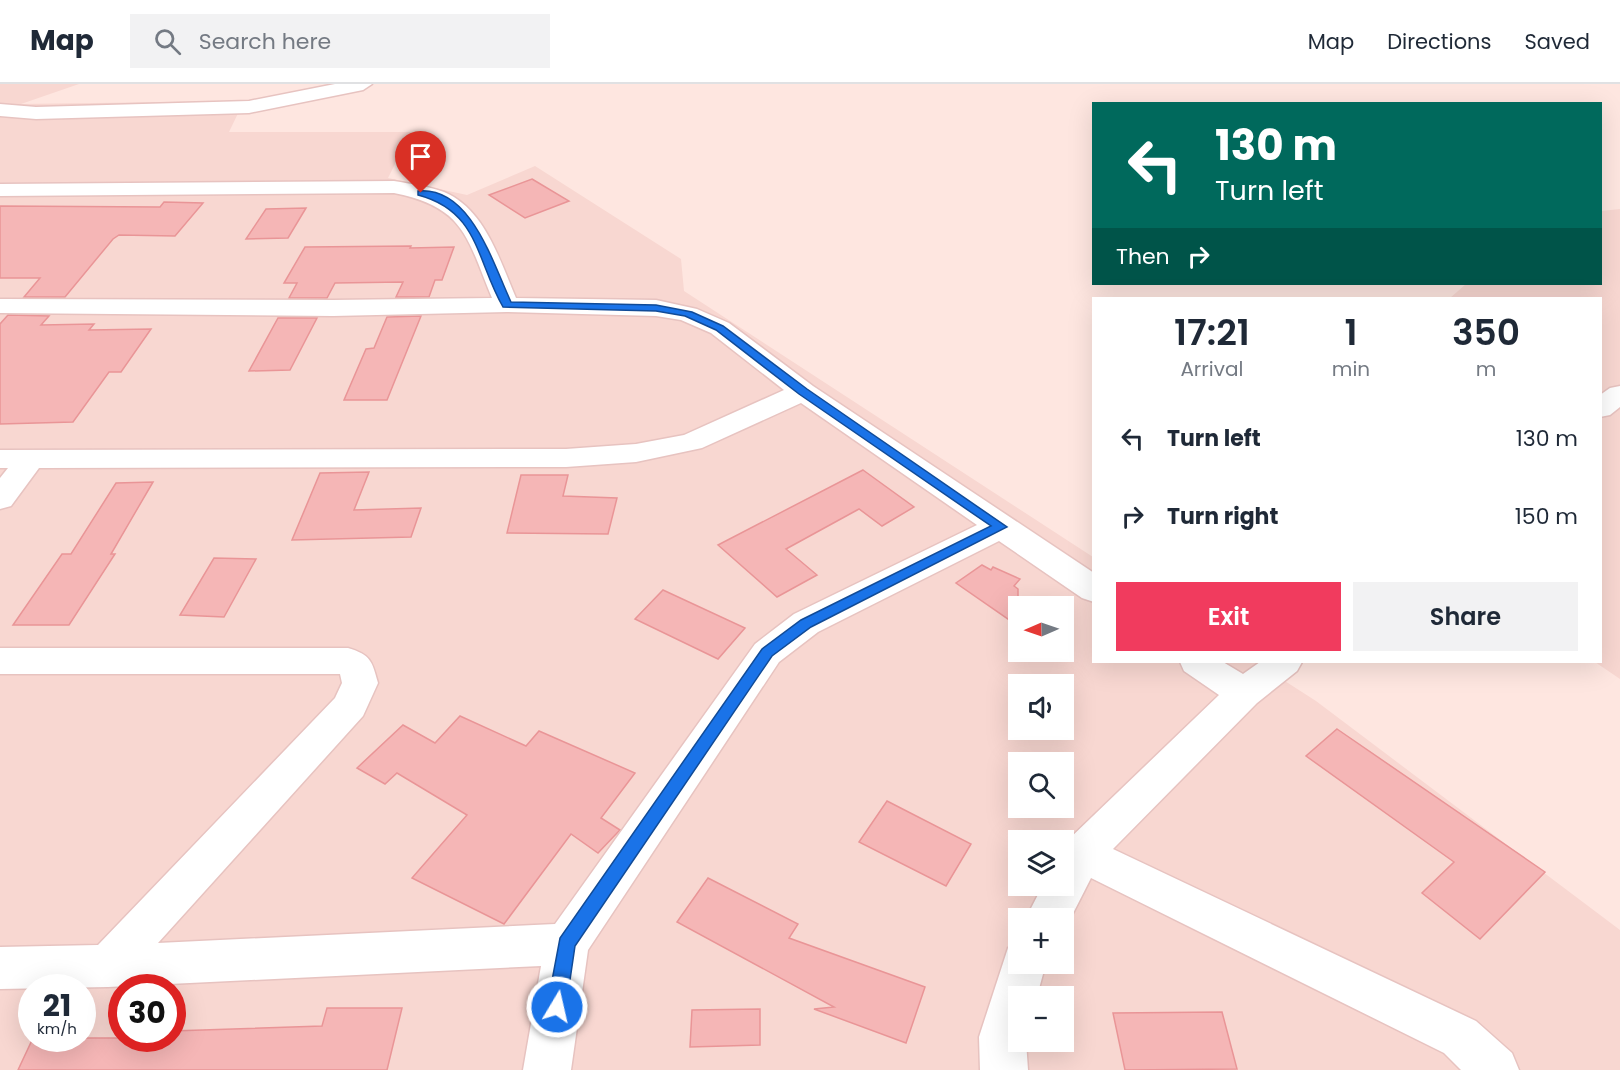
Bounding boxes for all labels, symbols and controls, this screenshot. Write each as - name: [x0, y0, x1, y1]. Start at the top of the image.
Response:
- search box: [130, 14, 550, 68]
- text: Map: [30, 21, 94, 60]
- icon: search: [151, 25, 184, 58]
- text: Search here: [199, 26, 331, 57]
- text: Map: [1308, 27, 1354, 56]
- text: Directions: [1387, 27, 1491, 56]
- text: Saved: [1524, 27, 1590, 56]
- text: 130 m: [1215, 116, 1337, 175]
- icon: left: [1116, 126, 1194, 204]
- pin: [395, 131, 446, 193]
- icon: arrive: [404, 140, 437, 173]
- text: Turn left: [1215, 172, 1324, 209]
- icon: right: [1182, 240, 1215, 273]
- text: Then: [1116, 241, 1170, 272]
- text: 17:21: [1174, 307, 1250, 358]
- text: 1: [1344, 307, 1357, 358]
- text: 350: [1452, 307, 1520, 358]
- text: Arrival: [1180, 355, 1243, 383]
- text: min: [1332, 355, 1370, 383]
- text: m: [1476, 355, 1496, 383]
- icon: left: [1116, 422, 1149, 455]
- text: Turn left: [1167, 423, 1261, 454]
- text: 130 m: [1516, 423, 1578, 454]
- icon: right: [1116, 500, 1149, 533]
- text: Turn right: [1167, 501, 1278, 532]
- text: 150 m: [1515, 501, 1578, 532]
- button: Exit: [1116, 582, 1341, 651]
- button: Share: [1353, 582, 1578, 651]
- north arrow: [1008, 596, 1074, 662]
- map controls: [1008, 596, 1074, 1052]
- button: sound: [1008, 674, 1074, 740]
- button: search: [1008, 752, 1074, 818]
- button: layers: [1008, 830, 1074, 896]
- button: +: [1008, 908, 1074, 974]
- speed limit sign: 30: [108, 974, 186, 1052]
- position arrow: [525, 975, 589, 1039]
- text: 21: [43, 984, 71, 1027]
- button: −: [1008, 986, 1074, 1052]
- text: km/h: [37, 1018, 77, 1039]

